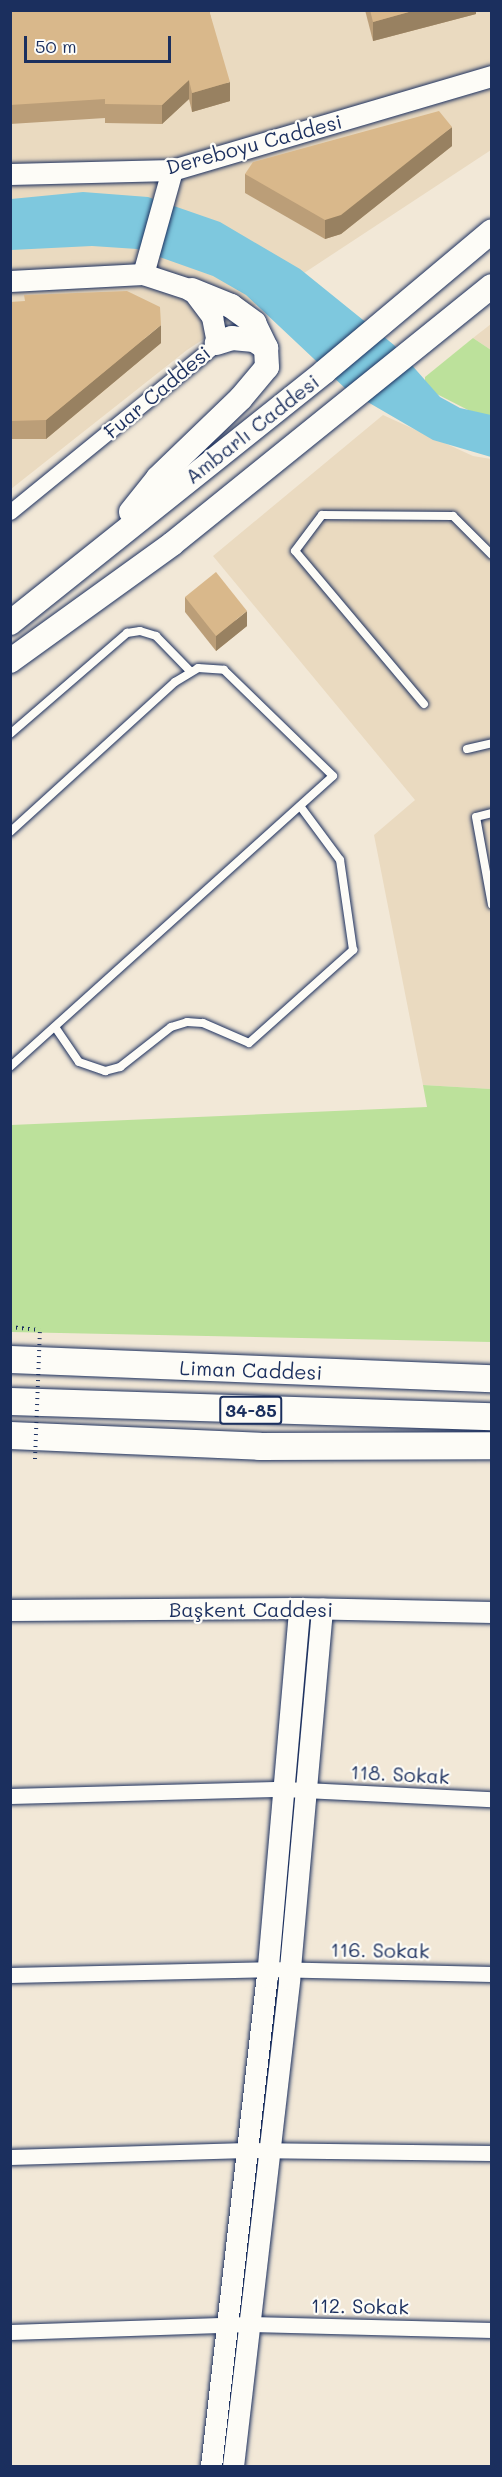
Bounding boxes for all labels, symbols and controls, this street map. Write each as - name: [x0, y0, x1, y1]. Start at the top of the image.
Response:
- scale bar: [27, 24, 174, 62]
- text: 50 m: [35, 34, 77, 58]
- street label: Dereboyu Caddesi: [163, 109, 345, 179]
- street label: Fuar Caddesi: [99, 341, 215, 443]
- street label: Ambarlı Caddesi: [180, 369, 324, 489]
- street label: Liman Caddesi: [179, 1356, 323, 1384]
- road number: 34-85: [218, 1395, 284, 1425]
- street label: Başkent Caddesi: [169, 1597, 333, 1621]
- street label: 118. Sokak: [350, 1759, 450, 1789]
- street label: 116. Sokak: [330, 1937, 430, 1963]
- street label: 112. Sokak: [311, 2293, 409, 2319]

